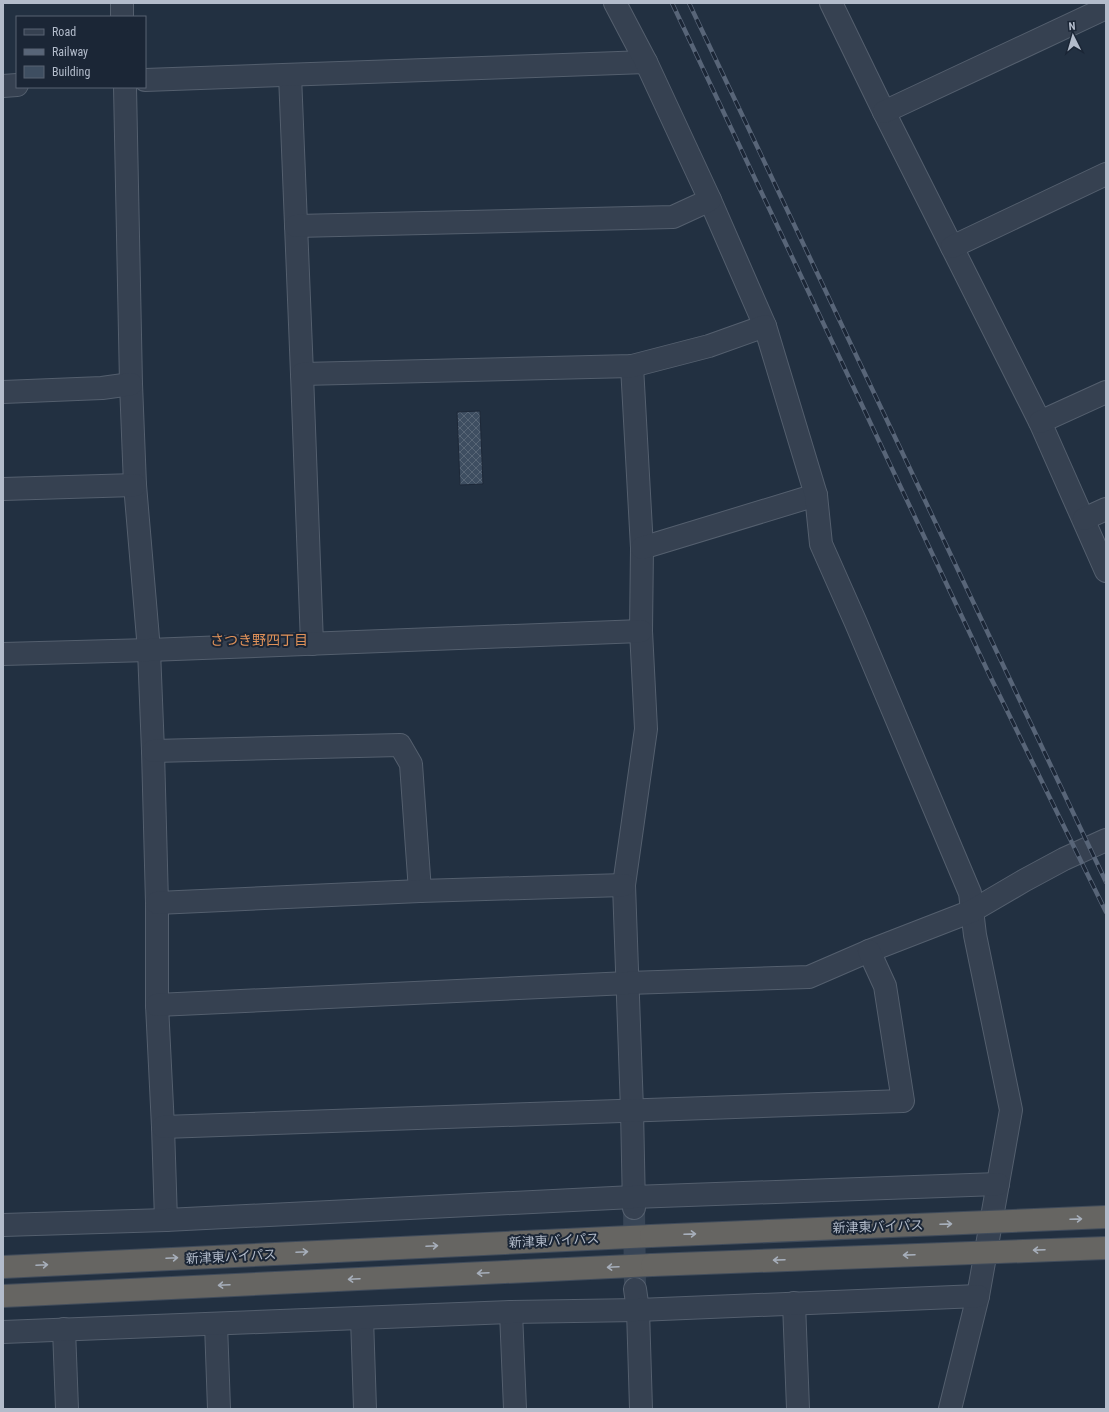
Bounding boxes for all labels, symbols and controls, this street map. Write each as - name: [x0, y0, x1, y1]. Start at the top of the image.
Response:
- legend: [16, 16, 146, 88]
- north arrow: [1053, 16, 1093, 56]
- text: N: [1068, 20, 1076, 33]
- text: Road: [52, 25, 76, 39]
- text: Railway: [52, 45, 88, 59]
- text: Building: [52, 65, 90, 79]
- district label: さつき野四丁目: [210, 632, 308, 648]
- one-way arrow: [1069, 1215, 1082, 1222]
- street label: 新津東バイパス: [832, 1217, 924, 1236]
- one-way arrow: [939, 1220, 952, 1227]
- one-way arrow: [683, 1230, 696, 1238]
- street label: 新津東バイパス: [508, 1231, 600, 1250]
- one-way arrow: [425, 1242, 438, 1250]
- one-way arrow: [1033, 1246, 1046, 1254]
- street label: 新津東バイパス: [185, 1247, 277, 1266]
- one-way arrow: [295, 1249, 308, 1256]
- one-way arrow: [903, 1251, 916, 1259]
- one-way arrow: [165, 1255, 178, 1262]
- one-way arrow: [773, 1256, 786, 1264]
- one-way arrow: [35, 1261, 48, 1268]
- one-way arrow: [607, 1263, 620, 1270]
- one-way arrow: [477, 1269, 490, 1277]
- one-way arrow: [348, 1275, 361, 1283]
- one-way arrow: [218, 1282, 231, 1289]

